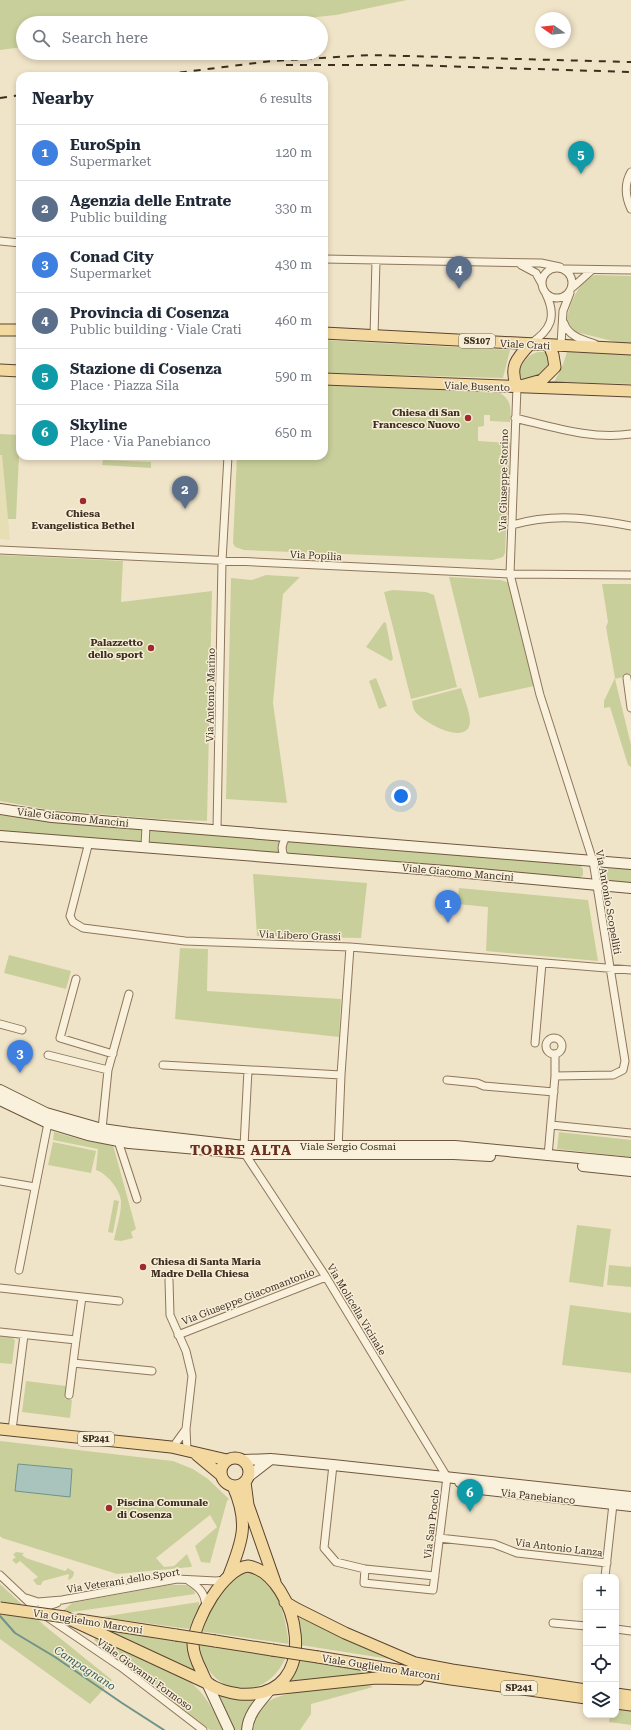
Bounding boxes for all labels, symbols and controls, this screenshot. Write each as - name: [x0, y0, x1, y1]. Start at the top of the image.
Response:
- north arrow: [535, 12, 571, 48]
- search box: [16, 16, 328, 60]
- icon: search: [30, 27, 52, 49]
- text: Search here: [62, 29, 148, 47]
- text: Nearby: [32, 88, 94, 108]
- text: 6 results: [260, 91, 312, 106]
- text: EuroSpin: [70, 136, 141, 154]
- pin: 5: [568, 141, 594, 174]
- text: 1: [41, 145, 49, 160]
- text: 120 m: [275, 145, 312, 160]
- text: Supermarket: [70, 154, 151, 169]
- text: Agenzia delle Entrate: [70, 192, 231, 210]
- text: 2: [41, 201, 49, 216]
- text: 330 m: [275, 201, 312, 216]
- text: Public building: [70, 210, 167, 225]
- text: Conad City: [70, 248, 154, 266]
- pin: 4: [446, 256, 472, 289]
- text: 3: [41, 257, 49, 272]
- text: 430 m: [275, 257, 312, 272]
- text: Supermarket: [70, 266, 151, 281]
- text: Provincia di Cosenza: [70, 304, 229, 322]
- text: 4: [41, 313, 49, 328]
- text: 460 m: [275, 313, 312, 328]
- text: Public building · Viale Crati: [70, 322, 242, 337]
- road number: SS107: [459, 334, 495, 348]
- street label: Viale Crati: [500, 338, 550, 351]
- text: Stazione di Cosenza: [70, 360, 222, 378]
- text: 5: [41, 369, 49, 384]
- text: 590 m: [275, 369, 312, 384]
- text: Place · Piazza Sila: [70, 378, 179, 393]
- street label: Viale Busento: [444, 380, 510, 393]
- place label: Chiesa di San Francesco Nuovo: [373, 407, 461, 430]
- marker: Chiesa di San Francesco Nuovo: [463, 413, 473, 423]
- text: Skyline: [70, 416, 127, 434]
- text: 6: [41, 425, 49, 440]
- text: 650 m: [275, 425, 312, 440]
- street label: Via Giuseppe Storino: [497, 429, 510, 531]
- text: Place · Via Panebianco: [70, 434, 211, 449]
- pin: 2: [172, 476, 198, 509]
- marker: Chiesa Evangelistica Bethel: [78, 496, 88, 506]
- place label: Chiesa Evangelistica Bethel: [32, 508, 135, 531]
- street label: Via Popilia: [290, 549, 343, 562]
- place label: Palazzetto dello sport: [88, 637, 144, 660]
- marker: Palazzetto dello sport: [146, 643, 156, 653]
- street label: Via Antonio Marino: [204, 648, 217, 742]
- your location: [391, 786, 411, 806]
- street label: Viale Giacomo Mancini: [17, 806, 129, 829]
- street label: Via Antonio Scopelliti: [594, 849, 623, 955]
- street label: Viale Giacomo Mancini: [402, 862, 514, 883]
- pin: 1: [435, 890, 461, 923]
- street label: Via Libero Grassi: [259, 929, 341, 942]
- pin: 3: [7, 1040, 33, 1073]
- street label: Viale Sergio Cosmai: [300, 1141, 396, 1152]
- district label: TORRE ALTA: [190, 1142, 292, 1158]
- place label: Chiesa di Santa Maria Madre Della Chiesa: [151, 1256, 261, 1279]
- marker: Chiesa di Santa Maria Madre Della Chiesa: [138, 1262, 148, 1272]
- street label: Via Molicella Vicinale: [325, 1262, 388, 1357]
- street label: Via Giuseppe Giacomantonio: [180, 1266, 316, 1327]
- road number: SP241: [78, 1432, 114, 1446]
- pin: 6: [457, 1479, 483, 1512]
- street label: Via Panebianco: [500, 1487, 576, 1506]
- street label: Via San Proclo: [422, 1489, 441, 1560]
- place label: Piscina Comunale di Cosenza: [117, 1497, 208, 1520]
- marker: Piscina Comunale di Cosenza: [104, 1503, 114, 1513]
- street label: Via Antonio Lanza: [515, 1537, 604, 1558]
- street label: Via Veterani dello Sport: [66, 1566, 181, 1595]
- map controls: [583, 1574, 619, 1718]
- button: +: [583, 1574, 619, 1610]
- street label: Via Guglielmo Marconi: [32, 1607, 144, 1636]
- button: −: [583, 1610, 619, 1646]
- street label: Viale Giovanni Formoso: [95, 1636, 195, 1713]
- water label: Campagnano: [52, 1644, 118, 1693]
- button: locate: [583, 1646, 619, 1682]
- street label: Viale Guglielmo Marconi: [321, 1653, 441, 1682]
- road number: SP241: [501, 1681, 537, 1695]
- button: layers: [583, 1682, 619, 1718]

